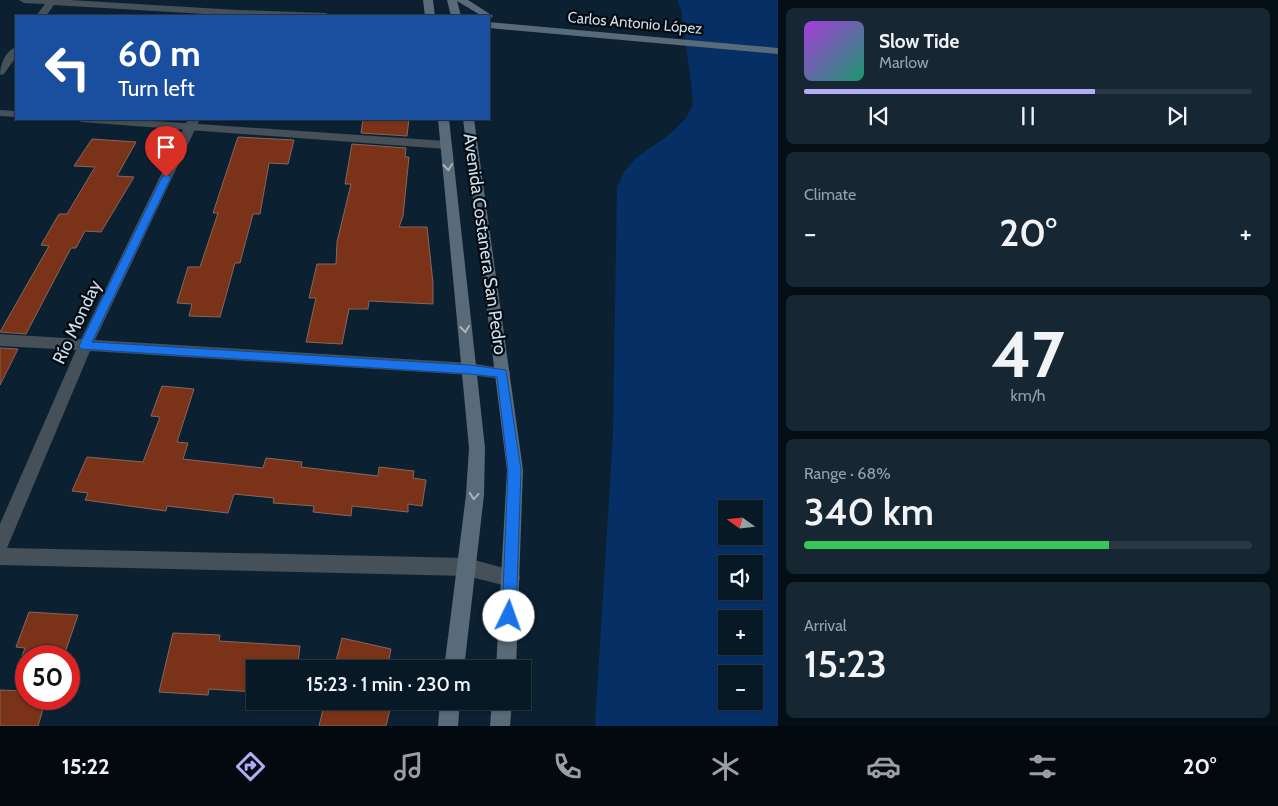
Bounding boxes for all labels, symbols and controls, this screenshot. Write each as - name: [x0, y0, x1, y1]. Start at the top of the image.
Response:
- street label: Carlos Antonio López: [567, 8, 703, 38]
- text: Slow Tide: [879, 30, 959, 53]
- text: 60 m: [118, 32, 201, 75]
- icon: left: [35, 35, 100, 100]
- text: Marlow: [879, 53, 929, 72]
- text: Turn left: [118, 75, 195, 102]
- icon: previous: [865, 102, 893, 130]
- icon: pause: [1014, 102, 1042, 130]
- icon: next: [1163, 102, 1191, 130]
- pin: [145, 126, 187, 177]
- street label: Avenida Costanera San Pedro: [459, 132, 511, 356]
- icon: arrive: [152, 133, 180, 161]
- one-way arrow: [442, 163, 453, 171]
- text: Climate: [804, 185, 856, 204]
- text: 20°: [999, 209, 1057, 256]
- text: −: [804, 216, 816, 250]
- text: +: [1240, 216, 1252, 250]
- street label: Río Monday: [48, 276, 106, 368]
- text: 47: [991, 314, 1065, 393]
- one-way arrow: [459, 325, 470, 333]
- text: km/h: [1010, 386, 1046, 405]
- text: Range · 68%: [804, 464, 891, 483]
- text: 340 km: [804, 488, 934, 535]
- one-way arrow: [469, 493, 480, 501]
- north arrow: [718, 500, 762, 545]
- map controls: [718, 500, 763, 710]
- button: sound: [718, 555, 763, 600]
- position arrow: [482, 589, 534, 641]
- button: +: [718, 610, 763, 655]
- text: Arrival: [804, 616, 847, 635]
- text: 15:23: [804, 640, 887, 687]
- speed limit sign: 50: [15, 645, 80, 710]
- button: −: [718, 665, 763, 710]
- text: 15:23 · 1 min · 230 m: [306, 673, 471, 696]
- icon: directions: [233, 749, 268, 784]
- icon: music: [391, 749, 426, 784]
- icon: phone: [550, 749, 585, 784]
- icon: climate: [708, 749, 743, 784]
- icon: car: [866, 749, 901, 784]
- icon: filters: [1025, 749, 1060, 784]
- text: 15:22: [62, 753, 110, 780]
- text: 20°: [1183, 753, 1216, 780]

